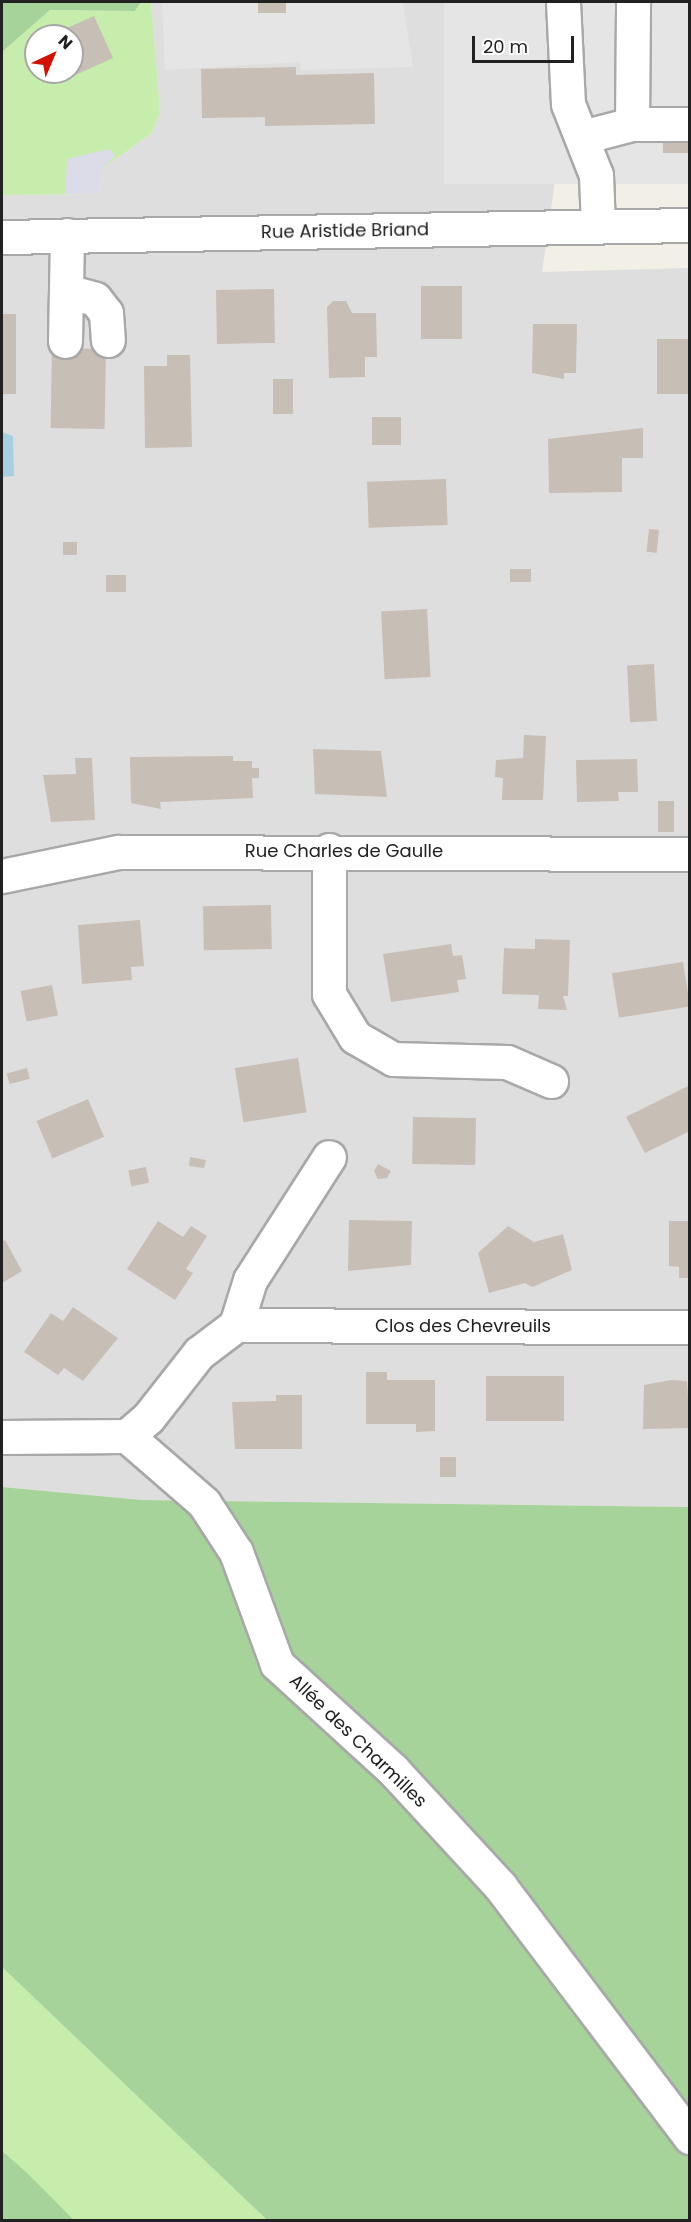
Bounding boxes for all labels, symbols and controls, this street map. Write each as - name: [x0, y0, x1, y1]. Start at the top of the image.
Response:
- north arrow: [24, 24, 84, 84]
- scale bar: [475, 24, 577, 62]
- text: N: [53, 30, 78, 55]
- text: 20 m: [483, 34, 528, 59]
- street label: Rue Aristide Briand: [261, 219, 429, 243]
- street label: Rue Charles de Gaulle: [245, 840, 443, 862]
- street label: Clos des Chevreuils: [375, 1315, 551, 1337]
- street label: Allée des Charmilles: [285, 1670, 431, 1812]

